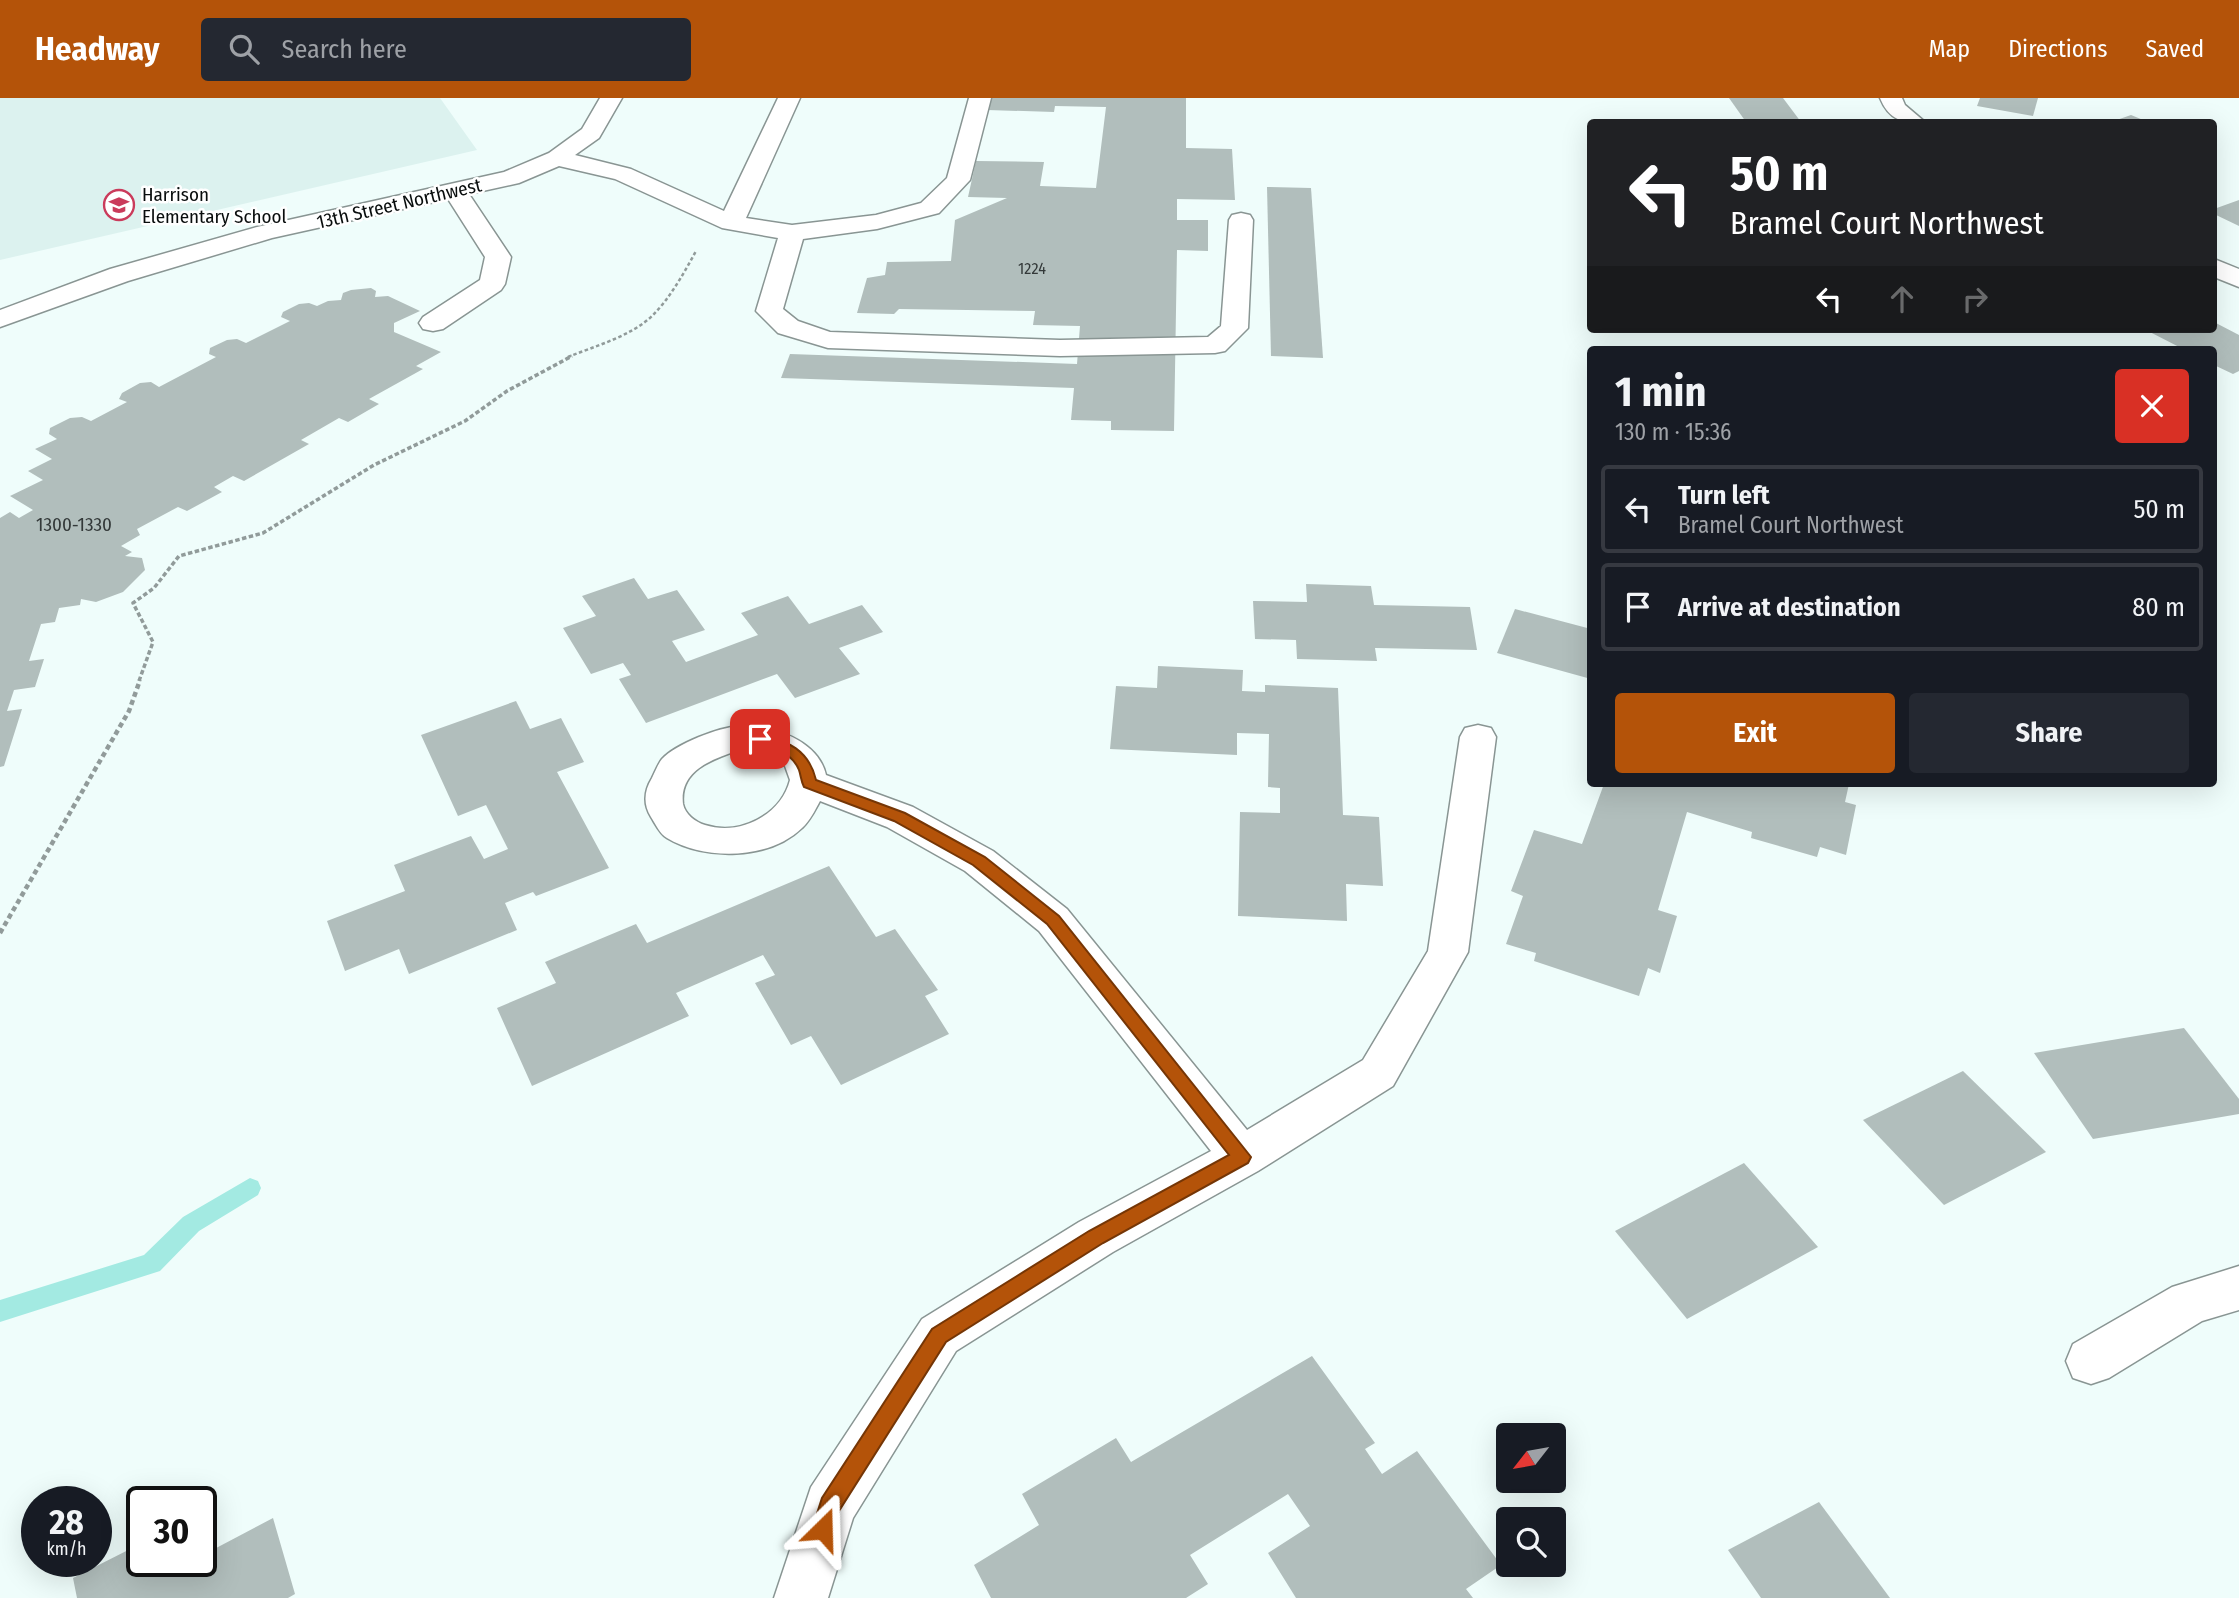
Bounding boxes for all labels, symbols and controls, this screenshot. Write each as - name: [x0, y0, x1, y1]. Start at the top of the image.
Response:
- search box: [201, 18, 691, 81]
- text: Headway: [35, 29, 159, 69]
- icon: search: [225, 30, 263, 68]
- text: Search here: [281, 34, 407, 65]
- text: Map: [1929, 35, 1970, 63]
- text: Directions: [2008, 35, 2107, 63]
- text: Saved: [2145, 35, 2204, 63]
- text: 50 m: [1730, 144, 1828, 203]
- icon: left: [1615, 147, 1706, 238]
- street label: 13th Street Northwest: [314, 173, 485, 234]
- place label: Harrison Elementary School: [142, 183, 287, 228]
- school or university icon: Harrison Elementary School: [102, 188, 136, 222]
- text: Bramel Court Northwest: [1730, 204, 2044, 242]
- house number: 1224: [1018, 259, 1046, 278]
- icon: left: [1810, 280, 1848, 318]
- icon: ahead: [1883, 280, 1921, 318]
- icon: right: [1956, 280, 1994, 318]
- text: 1 min: [1615, 367, 1706, 417]
- button: close: [2115, 369, 2189, 443]
- text: 130 m · 15:36: [1615, 418, 1732, 446]
- text: Turn left: [1678, 480, 1770, 511]
- icon: left: [1619, 490, 1657, 528]
- text: 50 m: [2133, 494, 2185, 525]
- text: Bramel Court Northwest: [1678, 511, 1904, 539]
- house number: 1300-1330: [36, 513, 112, 536]
- icon: arrive: [1619, 588, 1657, 626]
- text: Arrive at destination: [1678, 592, 1901, 623]
- text: 80 m: [2132, 592, 2185, 623]
- button: Exit: [1615, 693, 1895, 773]
- button: Share: [1909, 693, 2189, 773]
- pin: [730, 709, 790, 769]
- icon: arrive: [741, 720, 779, 758]
- north arrow: [1496, 1423, 1566, 1493]
- map controls: [1496, 1423, 1566, 1577]
- speed limit sign: 30: [126, 1486, 217, 1577]
- position arrow: [786, 1492, 860, 1566]
- text: 28: [49, 1501, 84, 1543]
- button: search: [1496, 1507, 1566, 1577]
- text: km/h: [46, 1538, 87, 1560]

